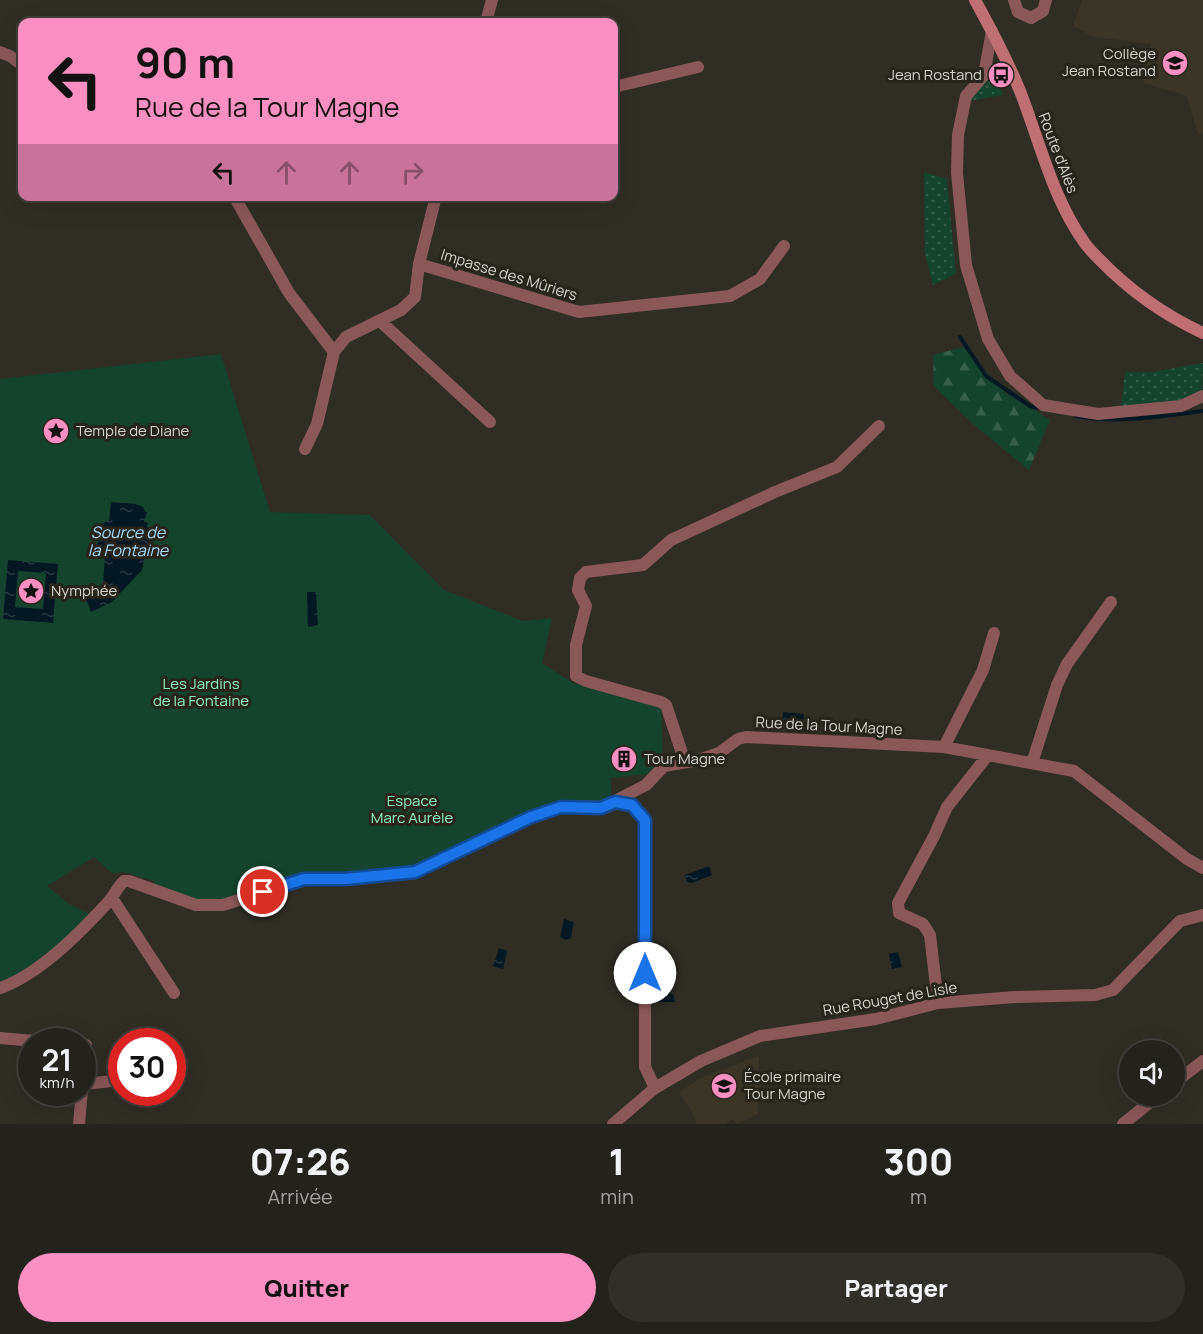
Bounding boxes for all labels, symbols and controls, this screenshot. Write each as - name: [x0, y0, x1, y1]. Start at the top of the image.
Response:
- text: 90 m: [135, 33, 235, 91]
- icon: left: [36, 42, 114, 120]
- place label: Collège Jean Rostand: [1062, 43, 1156, 81]
- school or university icon: Collège Jean Rostand: [1160, 48, 1190, 78]
- bus stop icon: Jean Rostand: [986, 60, 1016, 90]
- place label: Jean Rostand: [888, 64, 982, 85]
- text: Rue de la Tour Magne: [135, 88, 400, 125]
- street label: Route d'Alès: [1033, 110, 1083, 196]
- icon: left: [207, 156, 240, 189]
- icon: ahead: [270, 156, 303, 189]
- icon: ahead: [333, 156, 366, 189]
- icon: right: [396, 156, 429, 189]
- street label: Impasse des Mûriers: [438, 244, 580, 305]
- place icon: Temple de Diane: [41, 416, 71, 446]
- place label: Temple de Diane: [76, 420, 190, 441]
- water label: Source de la Fontaine: [88, 521, 170, 561]
- place icon: Nymphée: [16, 576, 46, 606]
- place label: Nymphée: [51, 580, 117, 601]
- park label: Les Jardins de la Fontaine: [153, 673, 249, 711]
- street label: Rue de la Tour Magne: [755, 711, 903, 740]
- building icon: Tour Magne: [609, 744, 639, 774]
- place label: Tour Magne: [644, 748, 726, 769]
- park label: Espace Marc Aurèle: [371, 790, 453, 828]
- pin: [237, 866, 288, 917]
- icon: arrive: [246, 875, 279, 908]
- position arrow: [613, 941, 677, 1005]
- street label: Rue Rouget de Lisle: [821, 976, 959, 1021]
- speed limit sign: 30: [108, 1028, 186, 1106]
- text: 21: [41, 1039, 73, 1080]
- map controls: [1119, 1040, 1185, 1106]
- button: sound: [1119, 1040, 1185, 1106]
- place label: École primaire Tour Magne: [744, 1066, 841, 1104]
- school or university icon: École primaire Tour Magne: [709, 1071, 739, 1101]
- text: km/h: [40, 1072, 74, 1093]
- text: 07:26: [250, 1137, 351, 1186]
- text: 1: [609, 1137, 625, 1186]
- text: 300: [883, 1137, 953, 1186]
- text: Arrivée: [267, 1183, 333, 1210]
- text: min: [600, 1183, 634, 1210]
- text: m: [910, 1183, 927, 1210]
- button: Quitter: [18, 1253, 596, 1322]
- button: Partager: [608, 1253, 1185, 1322]

